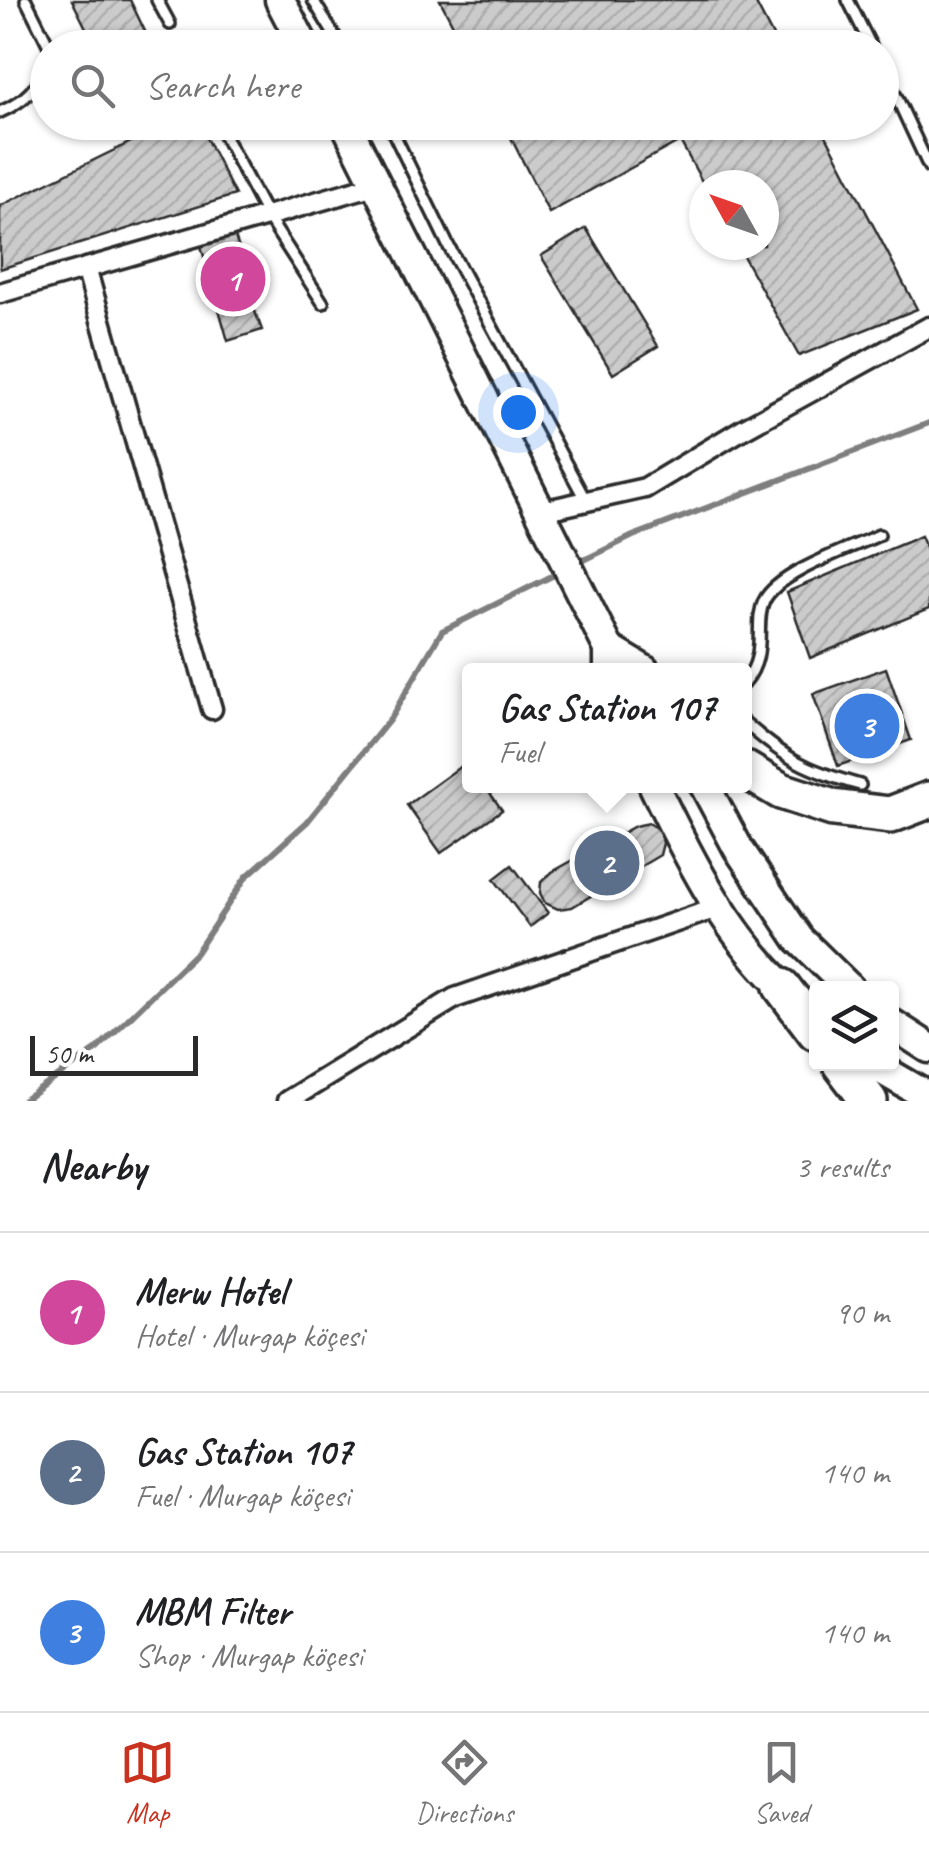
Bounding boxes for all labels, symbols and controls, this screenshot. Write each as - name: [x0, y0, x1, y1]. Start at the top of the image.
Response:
- search box: [30, 30, 899, 140]
- icon: search: [65, 58, 120, 113]
- text: Search here: [145, 62, 300, 109]
- north arrow: [689, 170, 779, 260]
- pin: 1: [200, 242, 266, 316]
- your location: [493, 387, 544, 438]
- popup: [462, 663, 752, 793]
- text: Gas Station 107: [499, 684, 715, 731]
- pin: 3: [834, 688, 900, 764]
- text: Fuel: [499, 731, 540, 772]
- pin: 2: [574, 826, 640, 900]
- map controls: [809, 981, 899, 1071]
- button: layers: [809, 981, 899, 1071]
- scale bar: [30, 1031, 198, 1076]
- text: 50 m: [45, 1036, 93, 1071]
- text: Nearby: [40, 1140, 146, 1193]
- text: 3 results: [795, 1146, 889, 1187]
- text: Merw Hotel: [135, 1268, 285, 1315]
- text: 1: [65, 1292, 80, 1333]
- text: 90 m: [835, 1292, 889, 1333]
- text: Hotel · Murgap köçesi: [135, 1315, 364, 1356]
- text: Gas Station 107: [135, 1428, 352, 1475]
- text: 2: [65, 1452, 80, 1493]
- text: 140 m: [820, 1452, 889, 1493]
- text: Fuel · Murgap köçesi: [135, 1475, 350, 1516]
- text: MBM Filter: [135, 1588, 290, 1635]
- text: 3: [65, 1612, 80, 1653]
- text: 140 m: [820, 1612, 889, 1653]
- text: Shop · Murgap köçesi: [135, 1635, 363, 1676]
- tab: Map: [120, 1735, 175, 1830]
- tab: Directions: [416, 1735, 513, 1830]
- tab: Saved: [754, 1735, 809, 1830]

